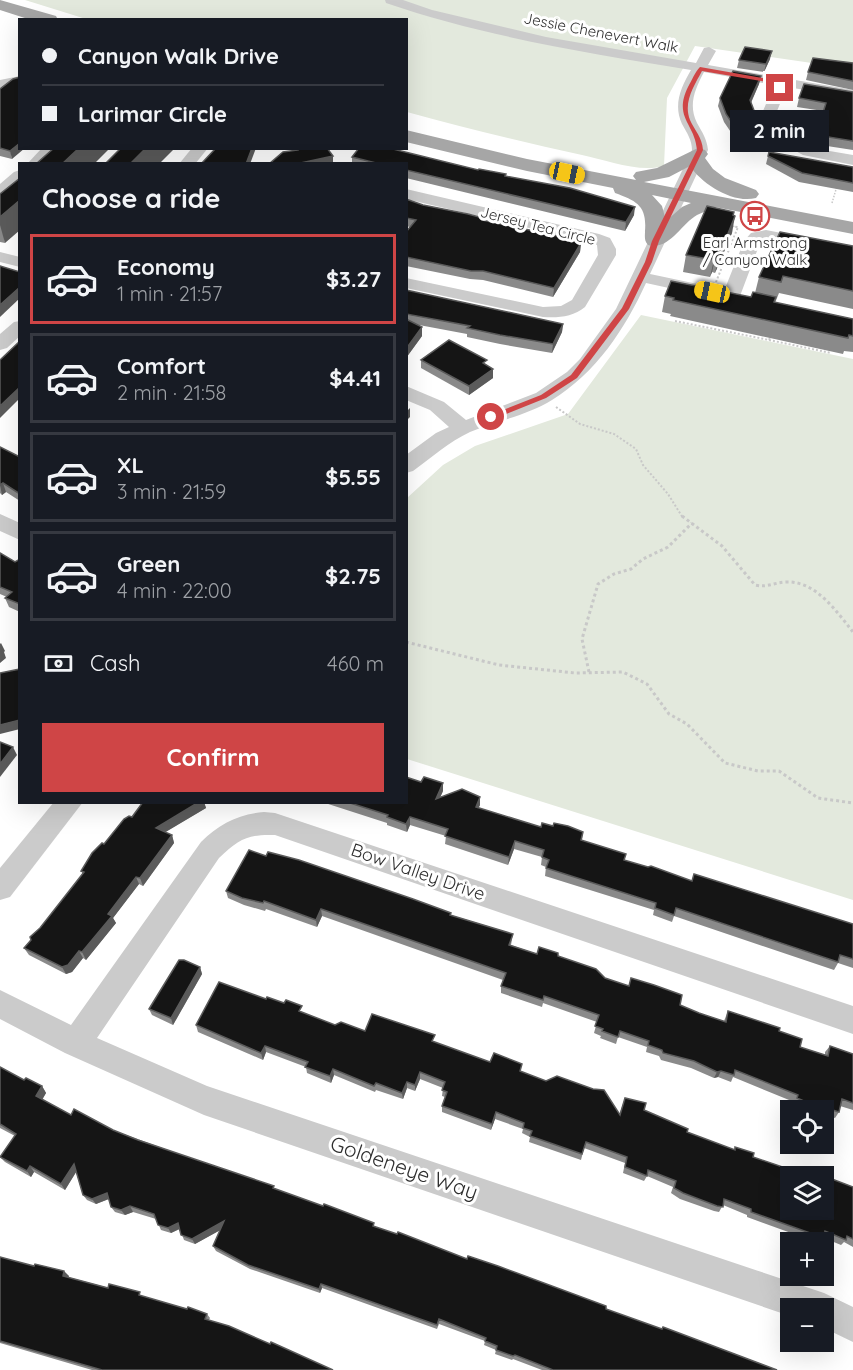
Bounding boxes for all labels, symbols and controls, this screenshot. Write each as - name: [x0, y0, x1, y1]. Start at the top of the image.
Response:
- street label: Jessie Chenevert Walk: [522, 8, 680, 57]
- text: Canyon Walk Drive: [78, 42, 279, 70]
- route end: [766, 74, 793, 101]
- text: Larimar Circle: [78, 100, 227, 128]
- callout: 2 min: [730, 109, 830, 151]
- text: 2 min: [753, 118, 806, 143]
- car: [548, 160, 586, 186]
- text: Choose a ride: [42, 181, 220, 215]
- bus stop icon: Earl Armstrong / Canyon Walk: [739, 200, 771, 232]
- street label: Jersey Tea Circle: [479, 202, 598, 249]
- place label: Earl Armstrong / Canyon Walk: [703, 233, 807, 269]
- icon: car: [45, 252, 99, 306]
- text: Economy: [117, 253, 215, 281]
- text: $3.27: [326, 265, 381, 293]
- car: [693, 279, 731, 305]
- text: 1 min · 21:57: [117, 281, 222, 306]
- icon: car: [45, 351, 99, 405]
- text: Comfort: [117, 352, 206, 380]
- text: $4.41: [329, 364, 381, 392]
- text: 2 min · 21:58: [117, 380, 226, 405]
- route start: [477, 403, 504, 430]
- icon: car: [45, 450, 99, 504]
- text: XL: [117, 451, 144, 479]
- text: $5.55: [325, 463, 381, 491]
- text: 3 min · 21:59: [117, 479, 226, 504]
- icon: car: [45, 549, 99, 603]
- text: Green: [117, 550, 180, 578]
- text: $2.75: [325, 562, 381, 590]
- text: 4 min · 22:00: [117, 578, 232, 603]
- icon: cash: [42, 647, 75, 680]
- text: Cash: [90, 649, 141, 677]
- text: 460 m: [327, 651, 384, 676]
- button: Confirm: [42, 723, 384, 792]
- street label: Bow Valley Drive: [348, 838, 488, 905]
- map controls: [780, 1100, 834, 1352]
- button: locate: [780, 1100, 834, 1154]
- street label: Goldeneye Way: [327, 1130, 482, 1205]
- button: layers: [780, 1166, 834, 1220]
- button: +: [780, 1232, 834, 1286]
- button: −: [780, 1298, 834, 1352]

